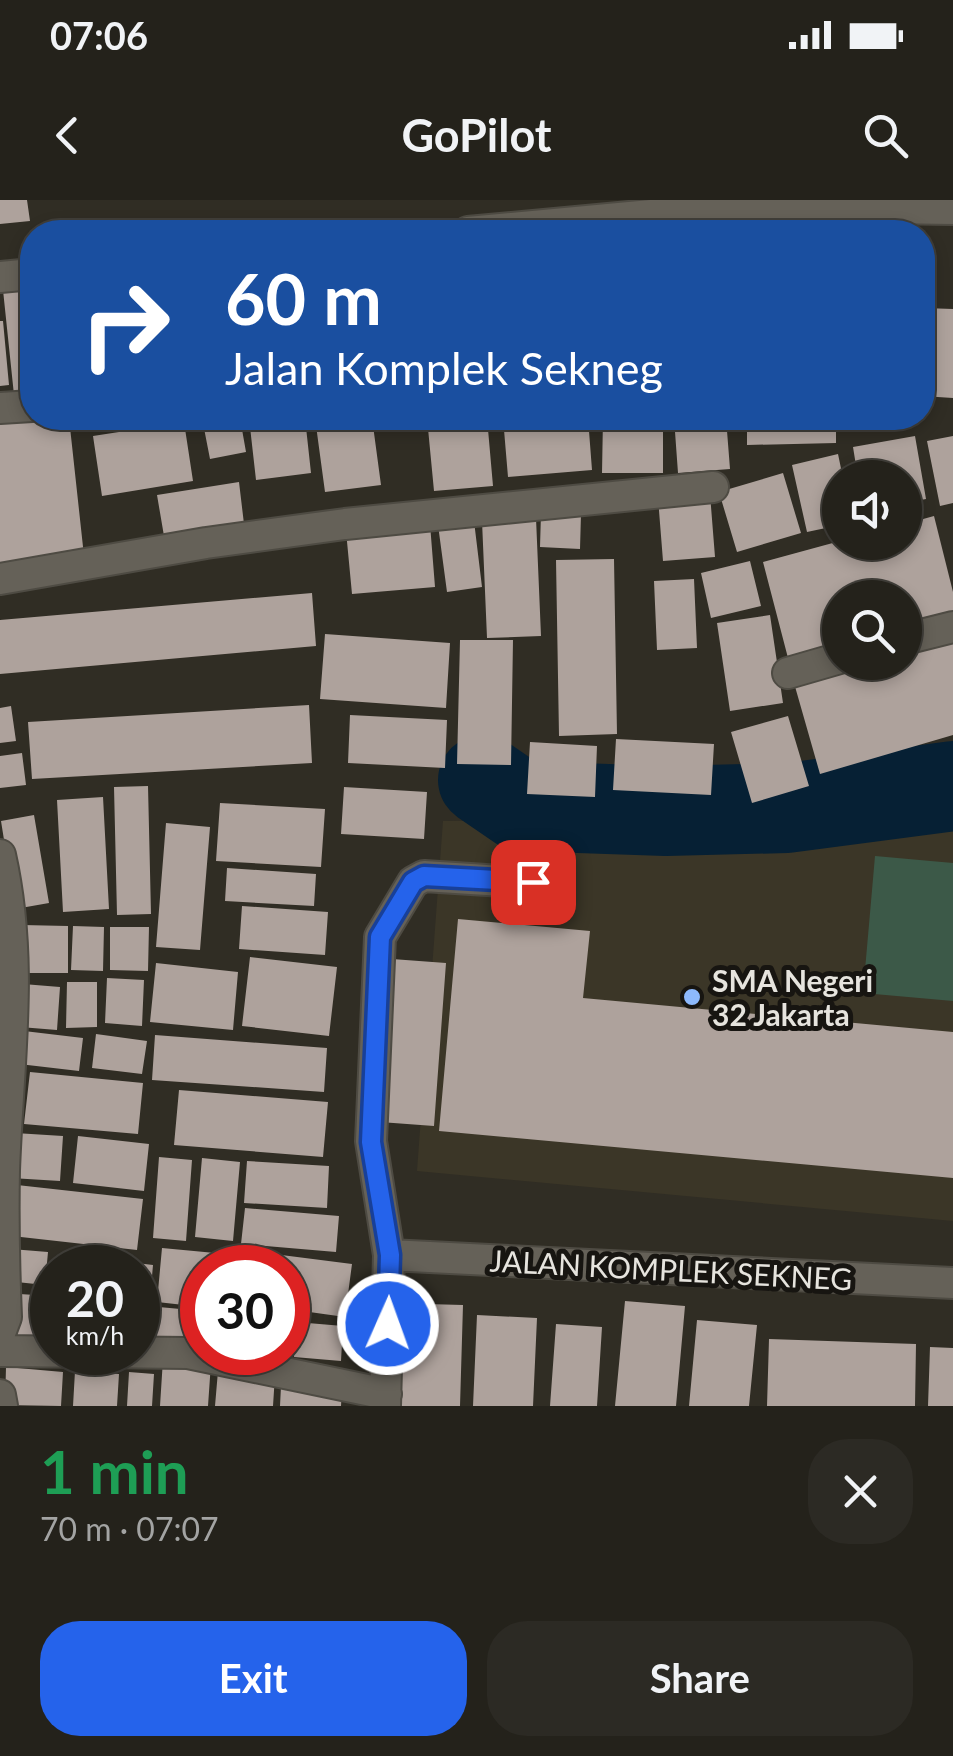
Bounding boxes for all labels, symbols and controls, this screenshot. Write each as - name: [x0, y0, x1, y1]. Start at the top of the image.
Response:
- text: 07:06: [50, 12, 148, 58]
- icon: back: [40, 108, 95, 163]
- text: GoPilot: [401, 108, 552, 162]
- icon: search: [858, 108, 913, 163]
- text: 60 m: [225, 256, 382, 340]
- icon: right: [60, 260, 190, 390]
- text: Jalan Komplek Sekneg: [225, 341, 663, 395]
- map controls: [822, 460, 922, 680]
- button: sound: [822, 460, 922, 560]
- button: search: [822, 580, 922, 680]
- pin: [491, 840, 576, 925]
- icon: arrive: [506, 855, 561, 910]
- place label: SMA Negeri 32 Jakarta: [712, 962, 873, 1032]
- marker: SMA Negeri 32 Jakarta: [681, 986, 703, 1008]
- street label: JALAN KOMPLEK SEKNEG: [489, 1242, 853, 1296]
- speed limit sign: 30: [180, 1245, 310, 1375]
- text: 20: [66, 1268, 124, 1328]
- position arrow: [336, 1272, 440, 1376]
- text: km/h: [66, 1320, 124, 1350]
- text: 1 min: [40, 1435, 189, 1507]
- button: close: [808, 1439, 913, 1544]
- text: 70 m · 07:07: [40, 1509, 219, 1548]
- button: Exit: [40, 1621, 467, 1736]
- button: Share: [487, 1621, 913, 1736]

